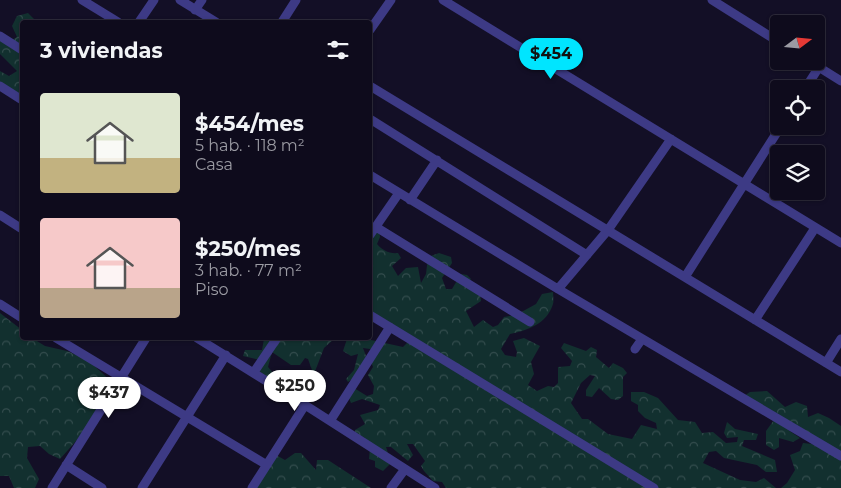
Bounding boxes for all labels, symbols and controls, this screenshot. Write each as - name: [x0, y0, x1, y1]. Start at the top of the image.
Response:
- north arrow: [770, 15, 825, 70]
- map controls: [770, 15, 825, 200]
- icon: filters: [324, 36, 352, 64]
- text: 3 viviendas: [40, 38, 163, 63]
- pin: $454: [521, 38, 581, 80]
- text: $454: [530, 44, 572, 63]
- button: locate: [770, 80, 825, 135]
- text: $454/mes: [195, 111, 304, 136]
- icon: home: [80, 113, 140, 173]
- text: 5 hab. · 118 m²: [195, 136, 305, 155]
- button: layers: [770, 145, 825, 200]
- text: Casa: [195, 155, 233, 174]
- text: $250/mes: [195, 236, 301, 261]
- icon: home: [80, 238, 140, 298]
- text: 3 hab. · 77 m²: [195, 261, 302, 280]
- text: Piso: [195, 280, 229, 299]
- pin: $250: [265, 370, 325, 412]
- pin: $437: [79, 376, 139, 419]
- text: $250: [275, 376, 315, 395]
- text: $437: [89, 383, 129, 402]

